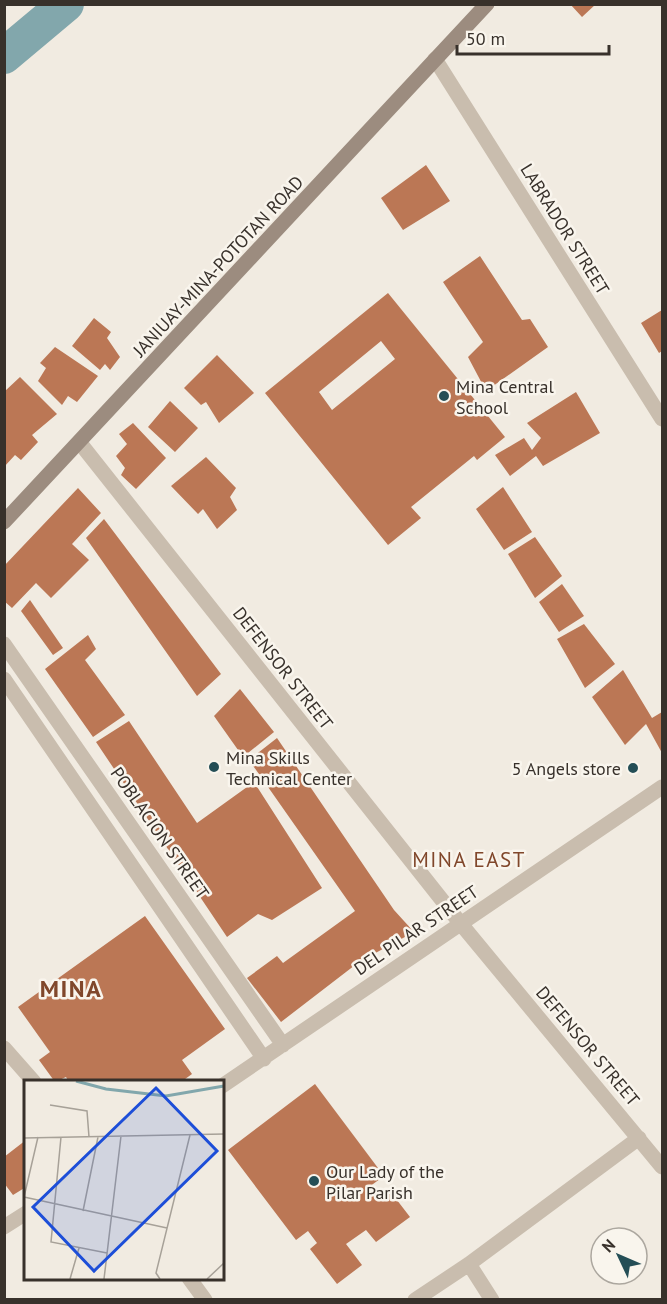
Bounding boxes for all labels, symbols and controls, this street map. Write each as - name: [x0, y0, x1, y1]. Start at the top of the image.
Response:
- scale bar: [457, 18, 608, 56]
- text: 50 m: [466, 27, 505, 50]
- street label: LABRADOR STREET: [515, 159, 615, 299]
- street label: JANIUAY-MINA-POTOTAN ROAD: [127, 171, 308, 362]
- place label: Mina Central School: [456, 375, 554, 419]
- marker: Mina Central School: [437, 389, 451, 403]
- street label: DEFENSOR STREET: [228, 602, 338, 734]
- place label: Mina Skills Technical Center: [226, 746, 352, 790]
- place label: 5 Angels store: [512, 757, 621, 780]
- marker: Mina Skills Technical Center: [207, 760, 221, 774]
- marker: 5 Angels store: [626, 761, 640, 775]
- street label: POBLACION STREET: [106, 762, 214, 904]
- district label: MINA EAST: [412, 846, 526, 873]
- street label: DEL PILAR STREET: [349, 880, 483, 980]
- district label: MINA: [40, 973, 102, 1004]
- street label: DEFENSOR STREET: [531, 981, 645, 1111]
- inset map: [24, 1080, 224, 1280]
- place label: Our Lady of the Pilar Parish: [326, 1160, 444, 1204]
- marker: Our Lady of the Pilar Parish: [307, 1174, 321, 1188]
- north arrow: [589, 1226, 649, 1286]
- text: N: [597, 1235, 619, 1256]

